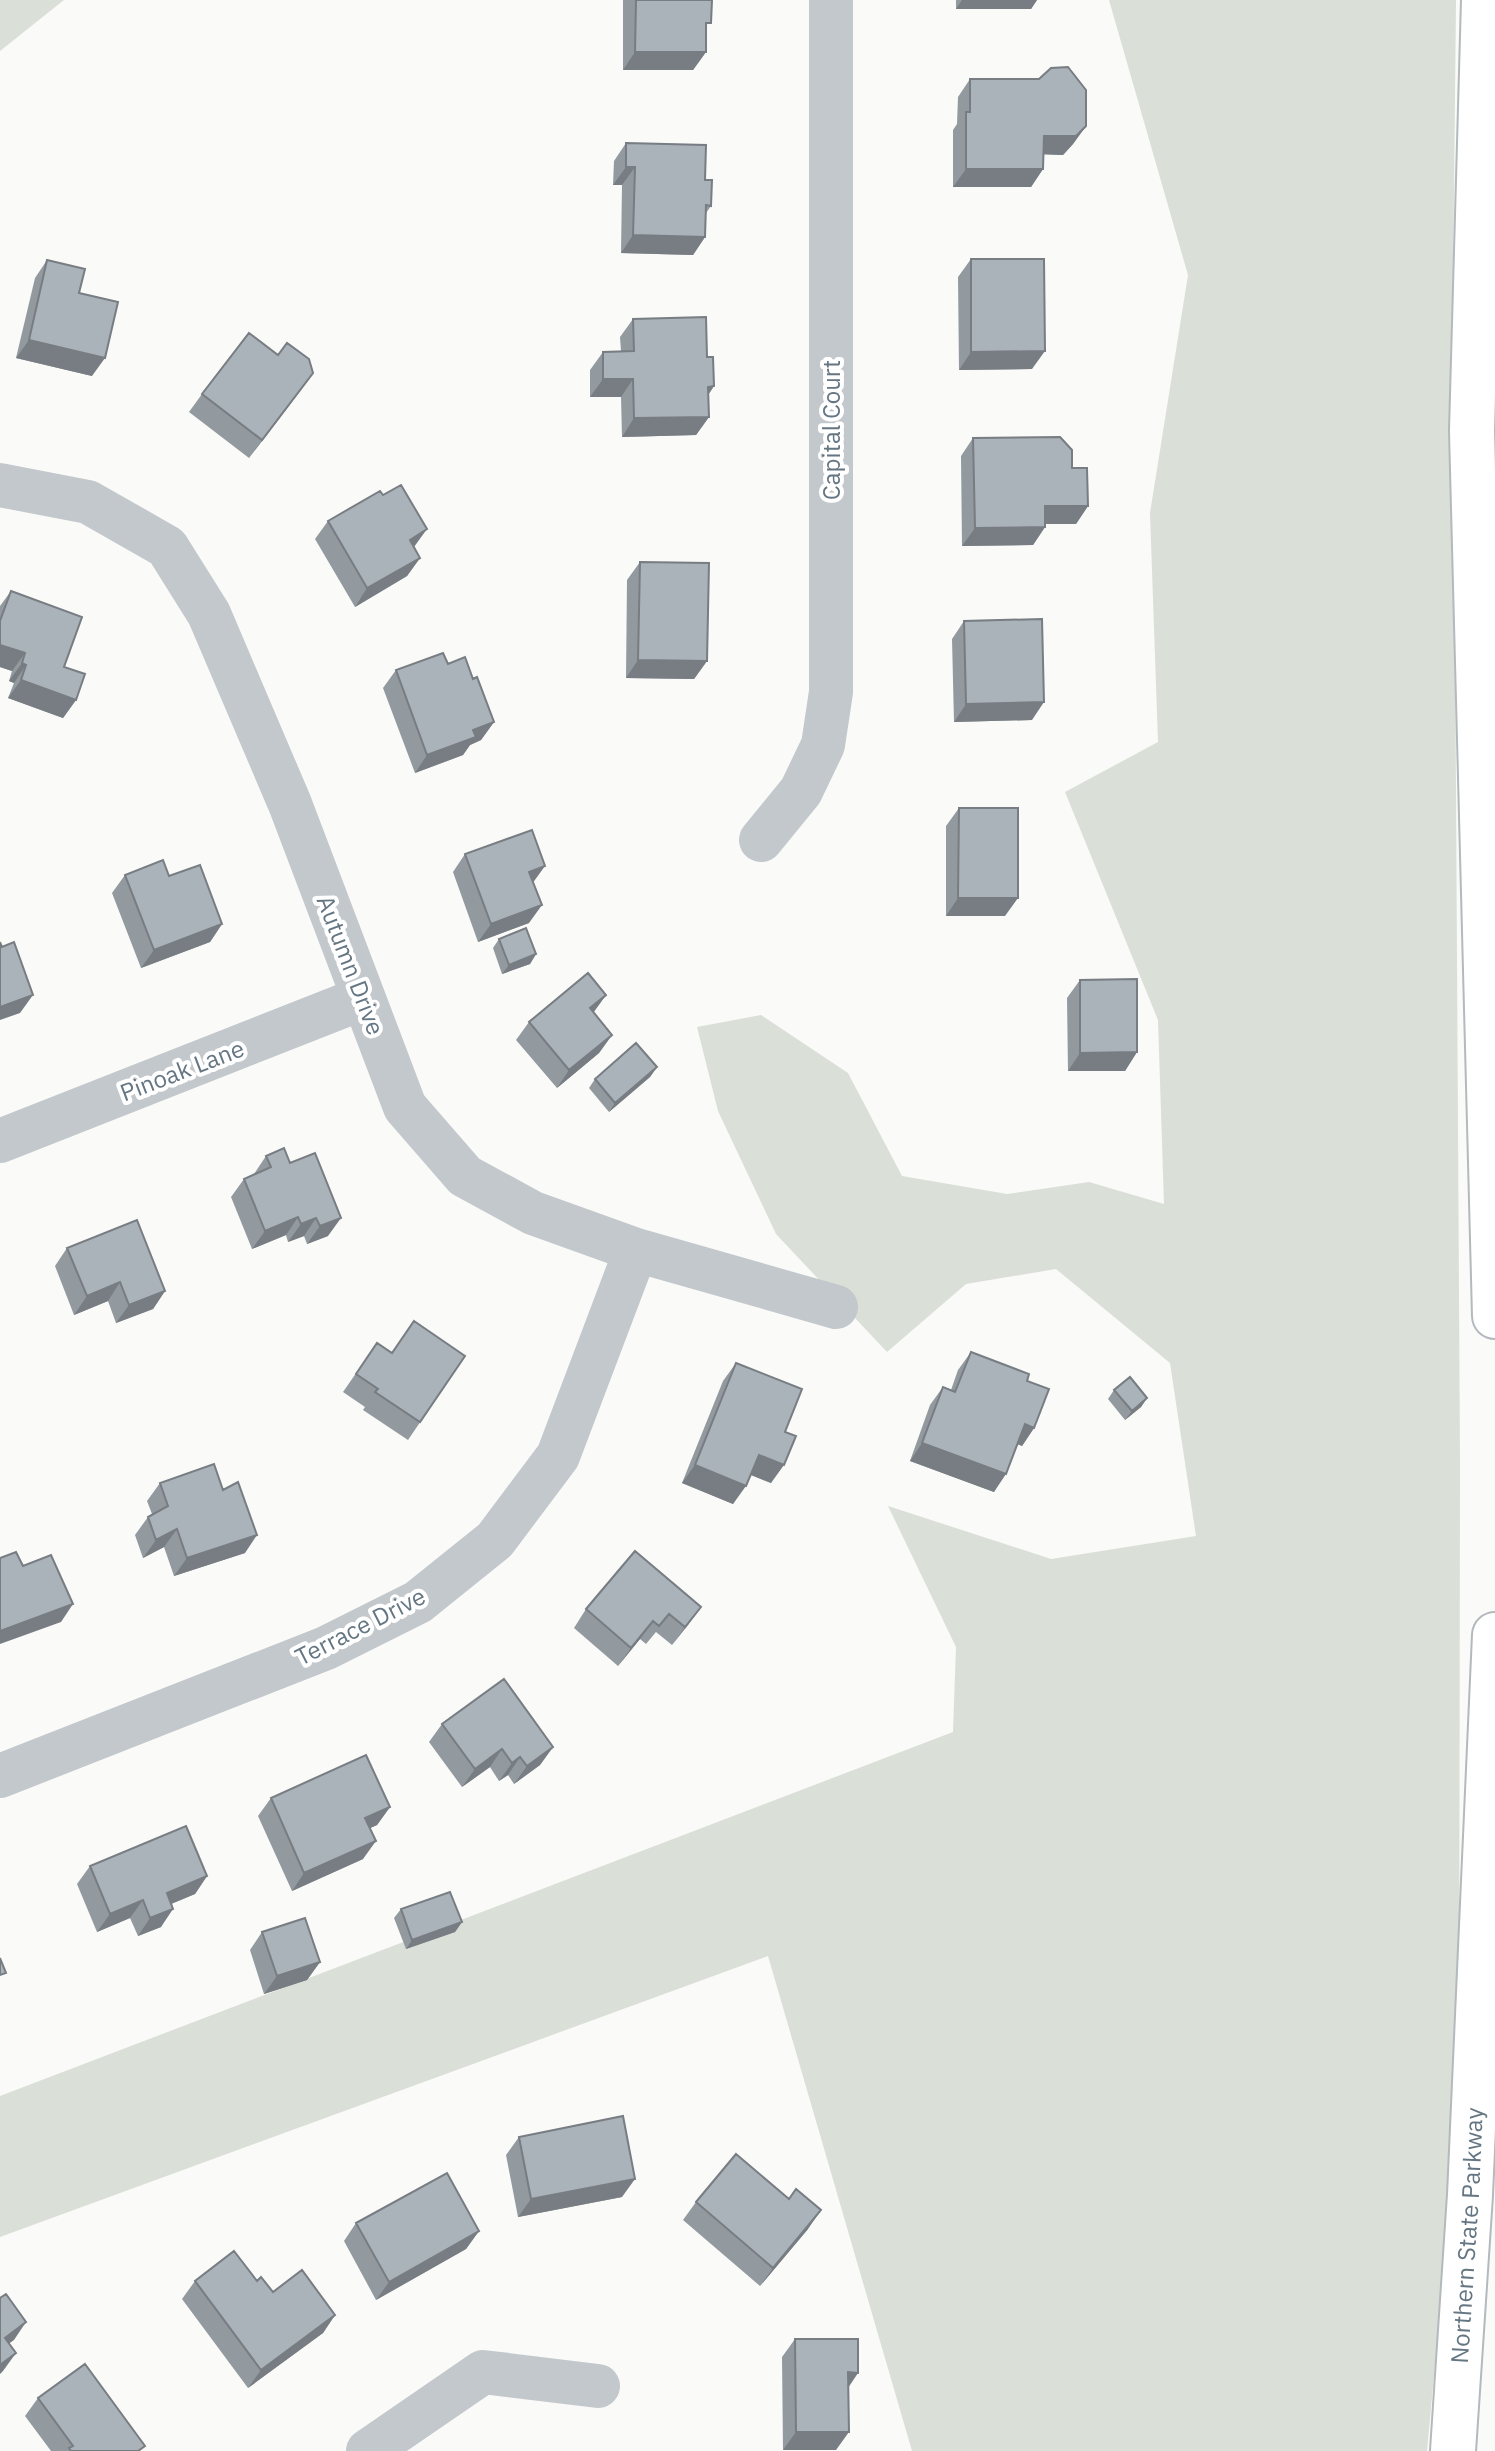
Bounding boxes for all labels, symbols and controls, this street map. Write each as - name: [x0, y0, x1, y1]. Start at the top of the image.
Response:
- street label: Capital Court: [815, 360, 847, 500]
- street label: Autumn Drive: [310, 891, 392, 1039]
- street label: Pinoak Lane: [115, 1032, 249, 1108]
- street label: Terrace Drive: [289, 1579, 431, 1673]
- street label: Northern State Parkway: [1443, 2107, 1490, 2365]

